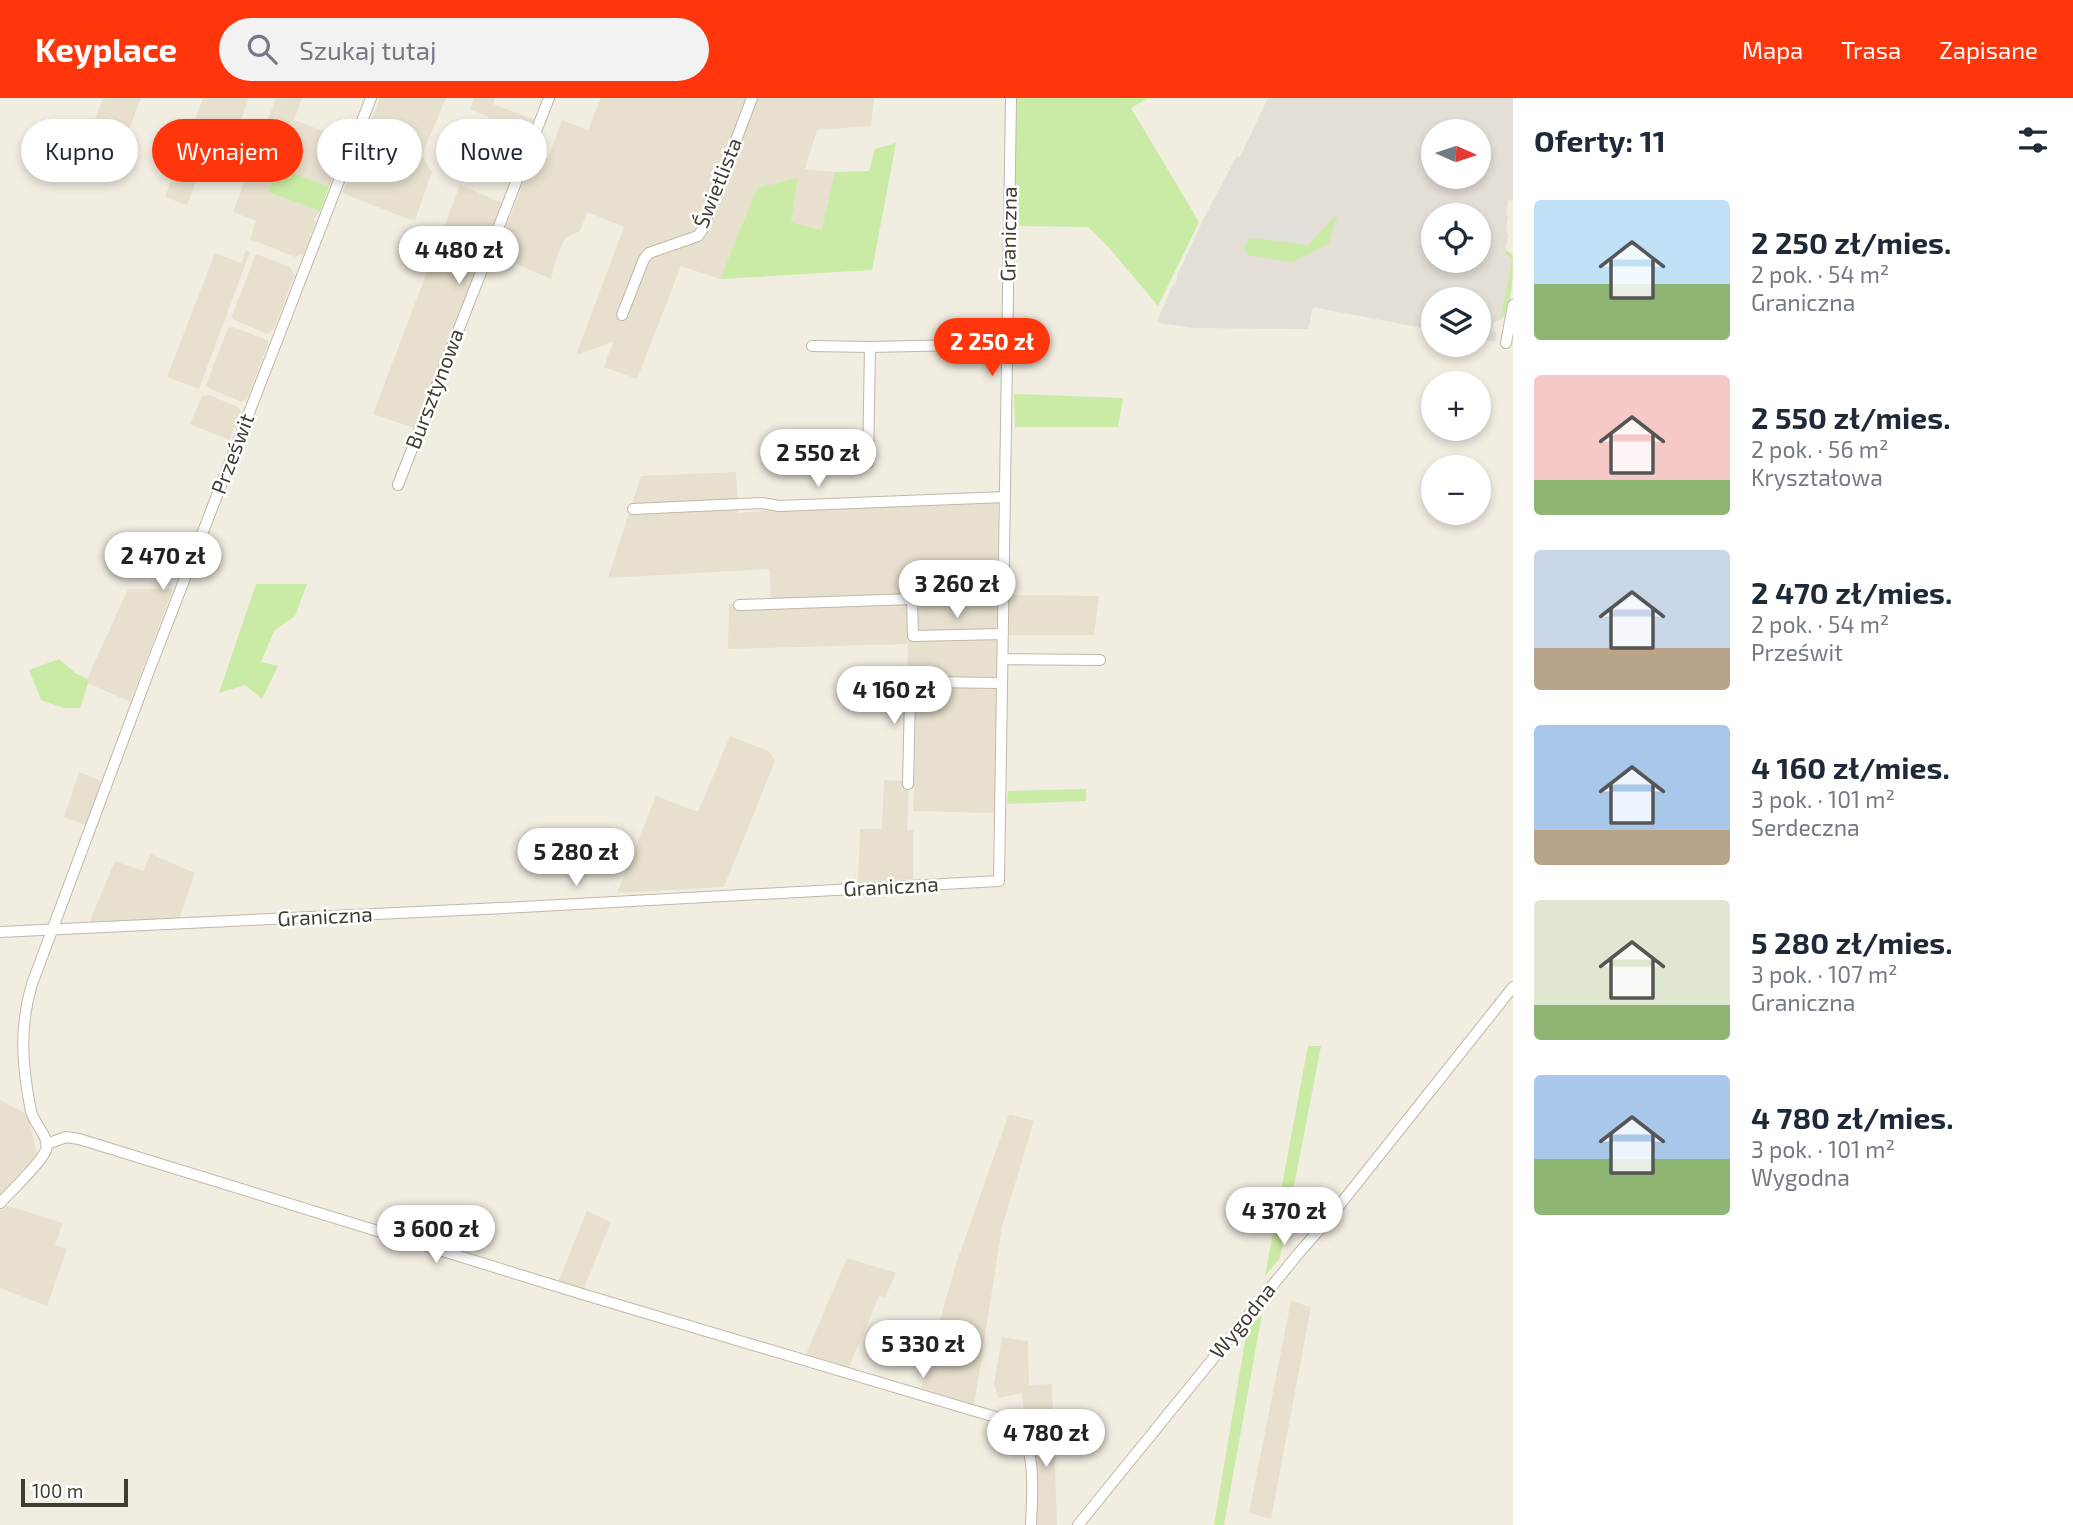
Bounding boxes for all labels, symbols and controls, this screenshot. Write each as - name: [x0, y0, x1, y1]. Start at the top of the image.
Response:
- search box: [219, 18, 709, 81]
- text: Keyplace: [35, 29, 177, 69]
- icon: search: [243, 30, 281, 68]
- text: Szukaj tutaj: [299, 34, 437, 65]
- text: Mapa: [1742, 35, 1803, 64]
- text: Trasa: [1841, 35, 1901, 64]
- text: Zapisane: [1939, 35, 2038, 64]
- chip: Kupno: [21, 119, 138, 182]
- chip: Wynajem: [152, 119, 303, 182]
- chip: Filtry: [317, 119, 422, 182]
- chip: Nowe: [436, 119, 547, 182]
- north arrow: [1421, 119, 1491, 189]
- map controls: [1421, 119, 1491, 525]
- icon: filters: [2014, 121, 2052, 159]
- text: Oferty: 11: [1534, 122, 1666, 158]
- street label: Świetlista: [687, 134, 746, 231]
- street label: Graniczna: [994, 186, 1021, 282]
- button: locate: [1421, 203, 1491, 273]
- text: 2 250 zł/mies.: [1751, 224, 1951, 260]
- pin: 4 480 zł: [387, 226, 531, 286]
- icon: home: [1590, 228, 1674, 312]
- text: 4 480 zł: [415, 235, 503, 263]
- text: 2 pok. · 54 m²: [1751, 260, 1889, 288]
- button: layers: [1421, 287, 1491, 357]
- text: Graniczna: [1751, 288, 1855, 316]
- pin: 2 250 zł: [920, 318, 1064, 378]
- street label: Bursztynowa: [399, 325, 468, 452]
- text: 2 250 zł: [950, 327, 1034, 355]
- button: +: [1421, 371, 1491, 441]
- text: 2 550 zł/mies.: [1751, 399, 1951, 435]
- icon: home: [1590, 403, 1674, 487]
- street label: Prześwit: [205, 410, 258, 497]
- pin: 2 550 zł: [746, 430, 890, 489]
- text: 2 pok. · 56 m²: [1751, 435, 1888, 463]
- text: 2 550 zł: [776, 438, 860, 466]
- button: −: [1421, 455, 1491, 525]
- text: Kryształowa: [1751, 463, 1883, 491]
- pin: 2 470 zł: [91, 532, 235, 592]
- text: 2 470 zł: [121, 541, 205, 569]
- pin: 3 260 zł: [885, 560, 1029, 620]
- text: 3 260 zł: [915, 569, 999, 597]
- text: 2 470 zł/mies.: [1751, 574, 1952, 610]
- icon: home: [1590, 578, 1674, 662]
- text: 2 pok. · 54 m²: [1751, 610, 1889, 638]
- text: Prześwit: [1751, 638, 1843, 666]
- pin: 4 160 zł: [822, 666, 966, 726]
- text: 4 160 zł: [853, 675, 935, 703]
- text: 4 160 zł/mies.: [1751, 749, 1950, 785]
- icon: home: [1590, 753, 1674, 837]
- text: 3 pok. · 101 m²: [1751, 785, 1895, 813]
- text: Serdeczna: [1751, 813, 1860, 841]
- pin: 5 280 zł: [504, 828, 648, 888]
- text: 5 280 zł: [533, 837, 619, 865]
- street label: Graniczna: [843, 871, 939, 900]
- street label: Graniczna: [277, 901, 373, 930]
- text: 5 280 zł/mies.: [1751, 924, 1953, 960]
- icon: home: [1590, 928, 1674, 1012]
- text: 3 pok. · 107 m²: [1751, 960, 1898, 988]
- text: Graniczna: [1751, 988, 1855, 1016]
- text: 4 780 zł/mies.: [1751, 1099, 1954, 1135]
- icon: home: [1590, 1103, 1674, 1187]
- text: 3 pok. · 101 m²: [1751, 1135, 1895, 1163]
- text: Wygodna: [1751, 1163, 1850, 1191]
- pin: 4 370 zł: [1212, 1188, 1356, 1247]
- text: 4 370 zł: [1242, 1196, 1326, 1224]
- pin: 3 600 zł: [364, 1206, 508, 1265]
- text: 3 600 zł: [393, 1214, 479, 1242]
- street label: Wygodna: [1204, 1277, 1280, 1363]
- pin: 5 330 zł: [851, 1320, 995, 1380]
- text: 5 330 zł: [881, 1329, 965, 1357]
- pin: 4 780 zł: [974, 1410, 1118, 1469]
- text: 4 780 zł: [1003, 1418, 1089, 1446]
- scale bar: [21, 1476, 128, 1508]
- text: 100 m: [32, 1479, 83, 1502]

